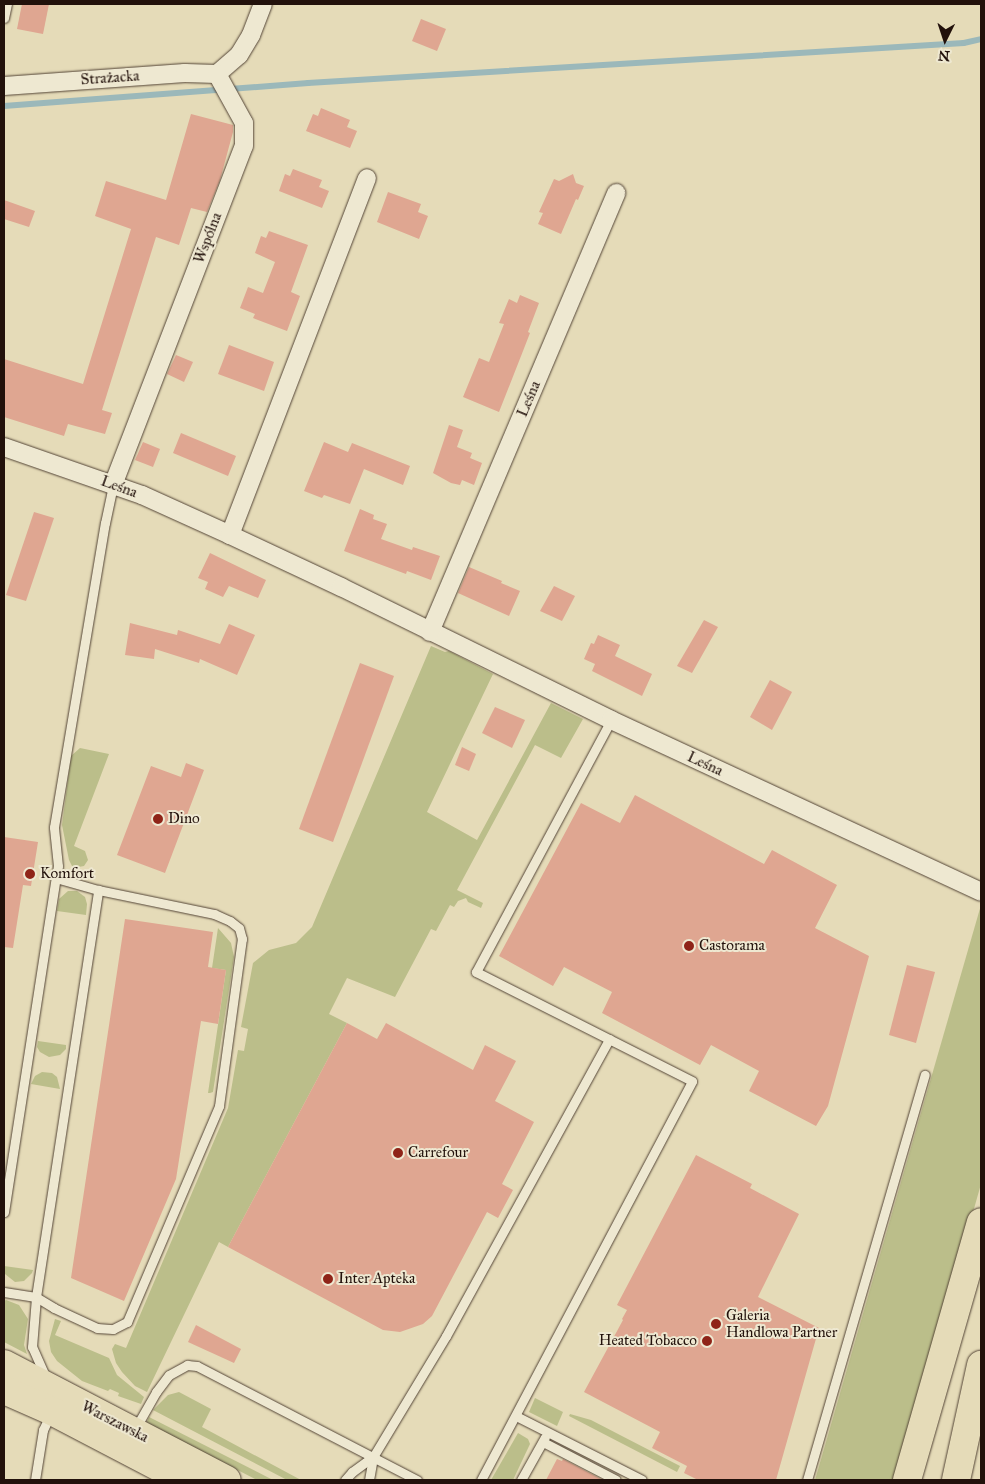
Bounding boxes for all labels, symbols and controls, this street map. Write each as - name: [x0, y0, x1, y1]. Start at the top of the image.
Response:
- north arrow: [920, 15, 970, 65]
- text: N: [937, 47, 950, 64]
- street label: Strażacka: [80, 67, 140, 89]
- street label: Wspólna: [190, 210, 226, 266]
- street label: Leśna: [513, 378, 545, 420]
- street label: Leśna: [98, 472, 140, 502]
- street label: Leśna: [684, 748, 726, 780]
- place label: Dino: [168, 810, 200, 828]
- marker: Dino: [152, 813, 164, 825]
- place label: Komfort: [40, 865, 94, 883]
- marker: Komfort: [24, 868, 36, 880]
- place label: Castorama: [699, 937, 765, 955]
- marker: Castorama: [683, 940, 695, 952]
- place label: Carrefour: [408, 1144, 468, 1162]
- marker: Carrefour: [392, 1147, 404, 1159]
- place label: Inter Apteka: [338, 1270, 415, 1288]
- marker: Inter Apteka: [322, 1273, 334, 1285]
- place label: Galeria Handlowa Partner: [726, 1306, 837, 1341]
- marker: Galeria Handlowa Partner: [710, 1318, 722, 1330]
- place label: Heated Tobacco: [599, 1332, 697, 1350]
- marker: Heated Tobacco: [701, 1335, 713, 1347]
- street label: Warszawska: [79, 1397, 151, 1447]

